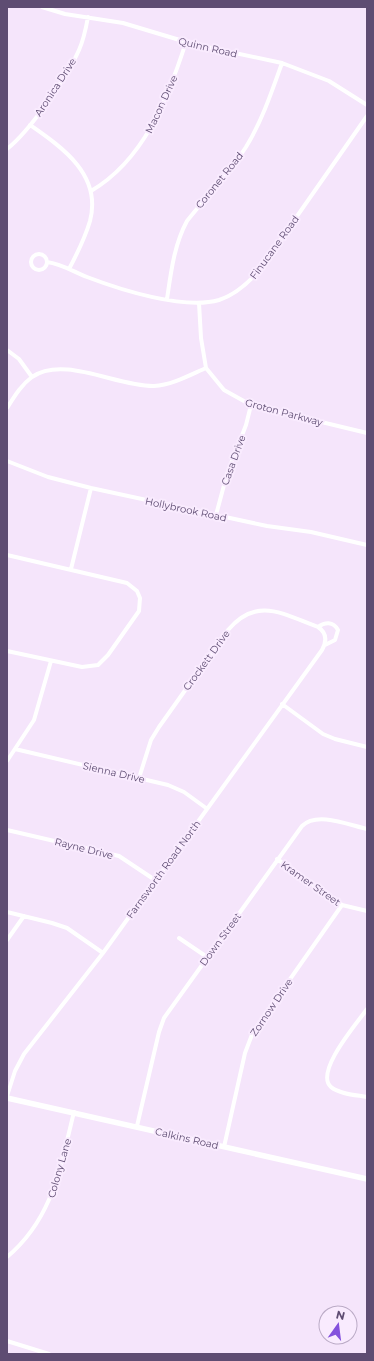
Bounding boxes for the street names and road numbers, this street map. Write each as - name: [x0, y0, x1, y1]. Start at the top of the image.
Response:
- street label: Quinn Road: [177, 34, 239, 61]
- street label: Aronica Drive: [32, 56, 79, 119]
- street label: Macon Drive: [142, 73, 181, 135]
- street label: Coronet Road: [193, 149, 246, 211]
- street label: Finucane Road: [247, 213, 302, 282]
- street label: Groton Parkway: [244, 396, 325, 429]
- street label: Casa Drive: [218, 433, 249, 487]
- street label: Hollybrook Road: [144, 494, 228, 524]
- street label: Crockett Drive: [180, 628, 233, 693]
- street label: Sienna Drive: [82, 759, 146, 786]
- street label: Farnsworth Road North: [123, 818, 203, 921]
- street label: Rayne Drive: [53, 835, 115, 862]
- street label: Kramer Street: [278, 858, 343, 909]
- street label: Down Street: [197, 910, 244, 969]
- street label: Zornow Drive: [247, 976, 296, 1039]
- street label: Calkins Road: [154, 1125, 220, 1152]
- street label: Colony Lane: [45, 1137, 74, 1199]

